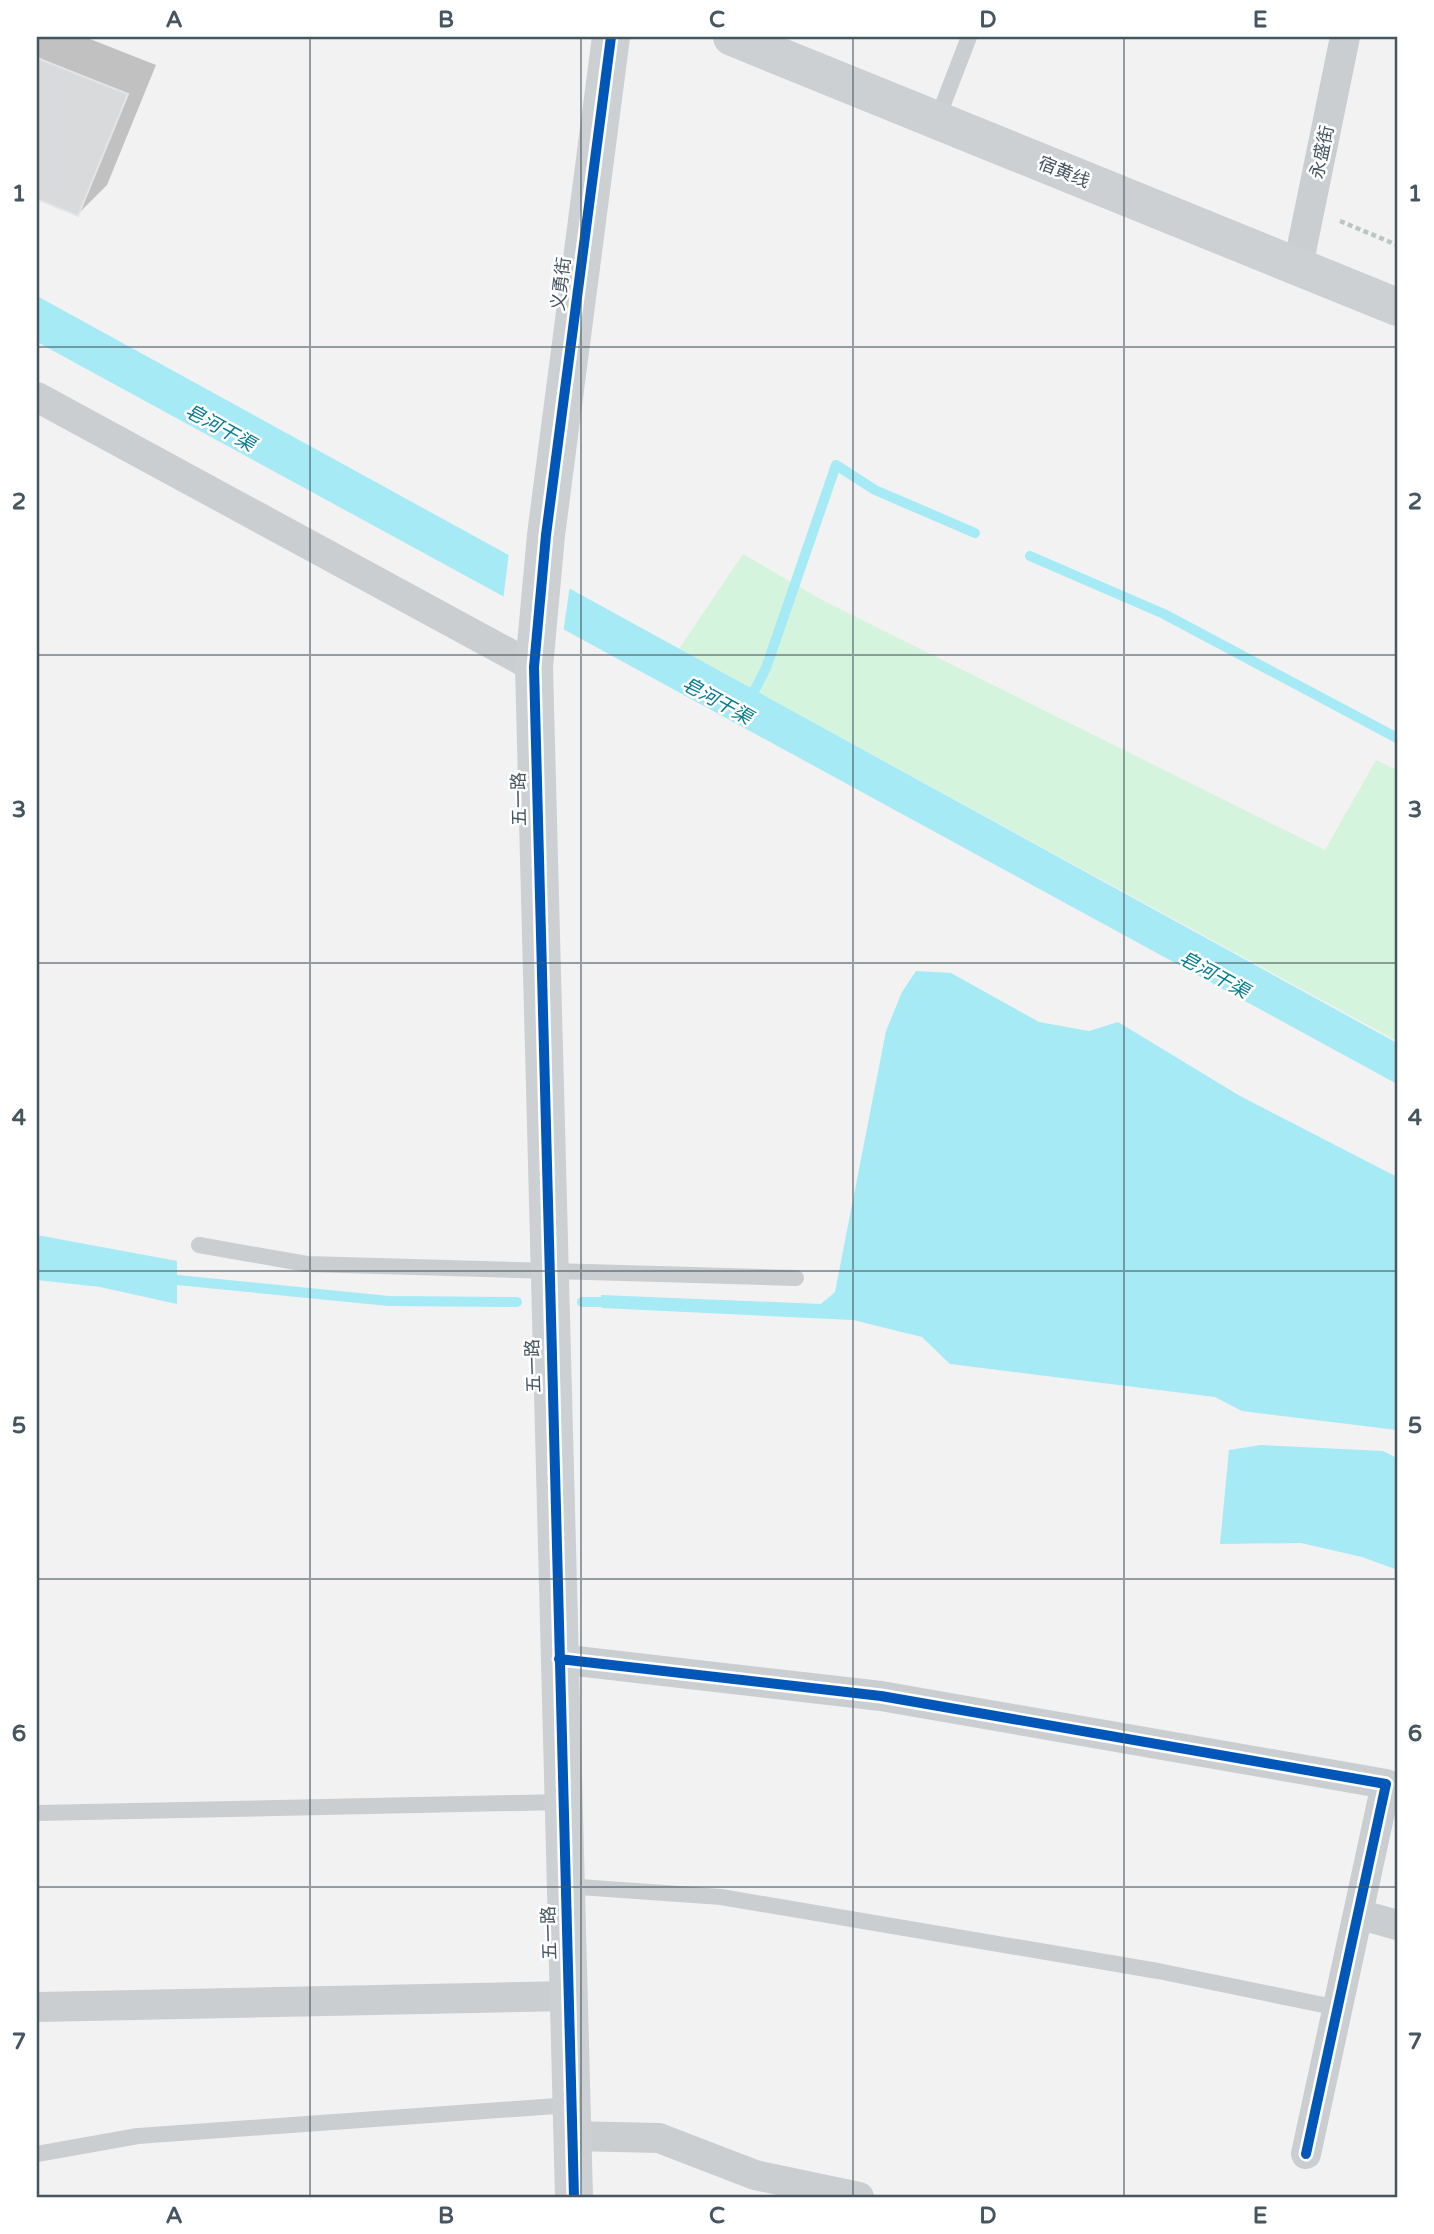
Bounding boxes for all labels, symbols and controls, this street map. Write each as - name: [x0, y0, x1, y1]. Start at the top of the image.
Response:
- text: A: [165, 6, 183, 34]
- text: B: [438, 6, 454, 34]
- text: C: [709, 6, 725, 34]
- text: D: [979, 6, 997, 34]
- text: E: [1253, 6, 1267, 34]
- street label: 永盛街: [1306, 123, 1338, 181]
- street label: 宿黄线: [1035, 152, 1093, 192]
- text: 1: [12, 180, 26, 208]
- text: 1: [1408, 180, 1422, 208]
- street label: 义勇街: [547, 256, 575, 312]
- water label: 皂河干渠: [181, 400, 261, 457]
- text: 2: [12, 488, 26, 516]
- text: 2: [1408, 488, 1422, 516]
- water label: 皂河干渠: [678, 673, 758, 730]
- street label: 五一路: [508, 772, 530, 826]
- text: 3: [12, 796, 26, 824]
- text: 3: [1408, 796, 1422, 824]
- water label: 皂河干渠: [1175, 947, 1255, 1004]
- text: 4: [12, 1104, 27, 1132]
- text: 4: [1408, 1104, 1423, 1132]
- street label: 五一路: [521, 1339, 545, 1393]
- text: 5: [12, 1412, 26, 1440]
- text: 5: [1408, 1412, 1422, 1440]
- text: 6: [12, 1720, 26, 1748]
- text: 6: [1408, 1720, 1422, 1748]
- street label: 五一路: [537, 1906, 561, 1960]
- text: 7: [12, 2028, 26, 2056]
- text: 7: [1408, 2028, 1422, 2056]
- text: A: [165, 2202, 183, 2230]
- text: B: [438, 2202, 454, 2230]
- text: C: [709, 2202, 725, 2230]
- text: D: [979, 2202, 997, 2230]
- text: E: [1253, 2202, 1267, 2230]

